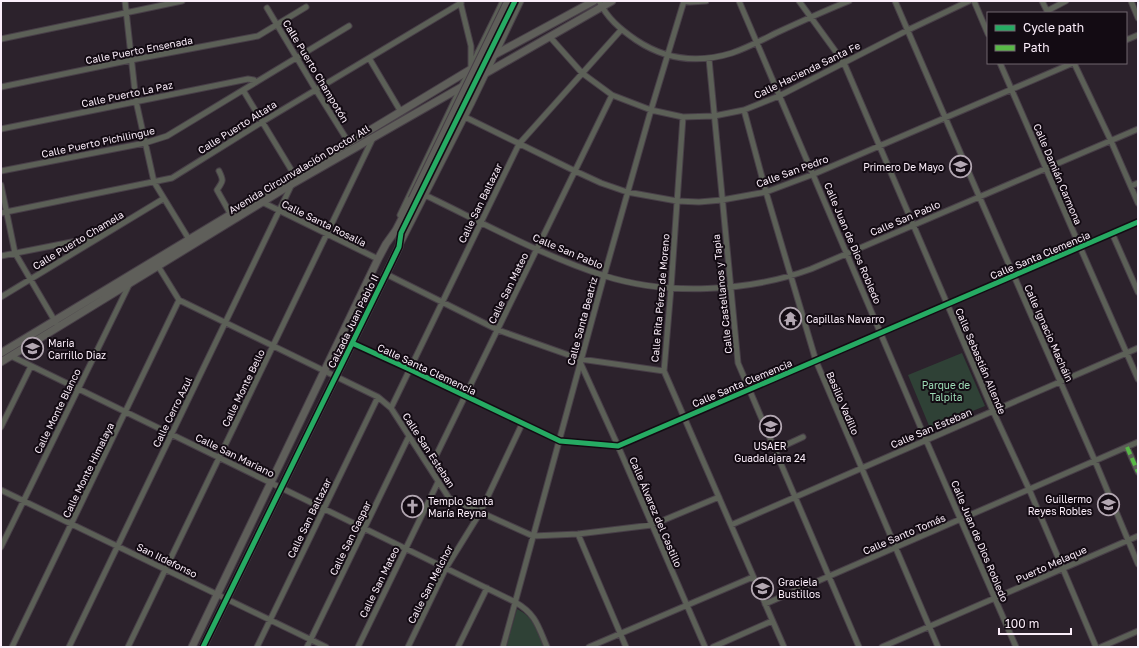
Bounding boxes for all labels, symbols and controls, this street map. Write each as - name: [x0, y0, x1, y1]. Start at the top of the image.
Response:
- legend: [987, 12, 1127, 64]
- street label: Calle Puerto Champotón: [281, 17, 351, 125]
- text: Cycle path: [1023, 20, 1084, 35]
- street label: Calle Puerto Ensenada: [84, 34, 194, 66]
- street label: Calle Hacienda Santa Fe: [752, 39, 862, 101]
- text: Path: [1023, 40, 1050, 55]
- street label: Calle Puerto La Paz: [80, 78, 174, 110]
- street label: Calle Puerto Altata: [195, 98, 279, 156]
- street label: Avenida Circunvalación Doctor Atl: [226, 122, 372, 216]
- street label: Calle Damián Carmona: [1031, 122, 1085, 226]
- street label: Calle Puerto Pichilingue: [40, 124, 156, 160]
- street label: Calle San Pedro: [754, 152, 830, 190]
- school or university icon: Primero De Mayo: [947, 154, 973, 180]
- street label: Calle San Baltazar: [455, 161, 505, 245]
- place label: Primero De Mayo: [863, 161, 944, 173]
- street label: Calle Juan de Dios Robledo: [822, 180, 884, 306]
- street label: Calle Santa Rosalía: [280, 197, 368, 249]
- street label: Calle San Pablo: [868, 198, 942, 238]
- street label: Calle Puerto Chamela: [30, 208, 126, 272]
- street label: Calle Santa Clemencia: [988, 228, 1092, 282]
- street label: Calle San Pablo: [531, 231, 605, 271]
- street label: Calle Rita Pérez de Moreno: [648, 233, 672, 363]
- street label: Calle Castellanos y Tapia: [710, 234, 734, 354]
- street label: Calle San Mateo: [486, 250, 530, 326]
- street label: Calzada Juan Pablo II: [325, 272, 381, 370]
- street label: Calle Santa Beatriz: [564, 275, 600, 367]
- street label: Calle Ignacio Macháin: [1022, 283, 1076, 383]
- temple icon: Capillas Navarro: [778, 306, 804, 332]
- street label: Calle Sebastián Allende: [953, 306, 1009, 416]
- place label: Capillas Navarro: [806, 313, 885, 325]
- school or university icon: Maria Carrillo Diaz: [19, 336, 45, 362]
- place label: Maria Carrillo Diaz: [48, 337, 106, 361]
- street label: Calle Santa Clemencia: [376, 341, 478, 397]
- street label: Calle Monte Bello: [219, 347, 267, 429]
- street label: Calle Santa Clemencia: [690, 356, 794, 410]
- street label: Calle Monte Blanco: [31, 367, 83, 455]
- street label: Basilio Vadillo: [824, 370, 862, 436]
- street label: Calle Cerro Azul: [150, 375, 194, 449]
- park label: Parque de Talpita: [922, 379, 970, 403]
- street label: Calle San Esteban: [889, 405, 973, 451]
- street label: Calle San Esteban: [400, 410, 458, 490]
- school or university icon: USAER Guadalajara 24: [757, 413, 783, 439]
- street label: Calle Monte Himalaya: [60, 420, 116, 520]
- street label: Calle San Mariano: [194, 431, 276, 479]
- place label: USAER Guadalajara 24: [734, 440, 806, 464]
- street label: Calle Álvarez del Castillo: [627, 455, 685, 569]
- street label: Calle San Baltazar: [284, 476, 334, 560]
- street label: Calle Juan de Dios Robledo: [949, 478, 1011, 604]
- school or university icon: Guillermo Reyes Robles: [1095, 492, 1121, 518]
- place label: Guillermo Reyes Robles: [1028, 493, 1092, 517]
- church icon: Templo Santa María Reyna: [399, 494, 425, 520]
- place label: Templo Santa María Reyna: [428, 495, 493, 519]
- street label: Calle San Gaspar: [327, 499, 373, 577]
- street label: Calle Santo Tomás: [861, 511, 947, 557]
- street label: San Ildefonso: [135, 540, 199, 580]
- street label: Calle San Melchor: [405, 543, 455, 625]
- street label: Puerto Melaque: [1014, 543, 1088, 585]
- street label: Calle San Mateo: [357, 544, 401, 620]
- school or university icon: Graciela Bustillos: [750, 575, 776, 601]
- place label: Graciela Bustillos: [778, 576, 820, 600]
- scale bar: [999, 610, 1071, 636]
- text: 100 m: [1005, 616, 1039, 631]

